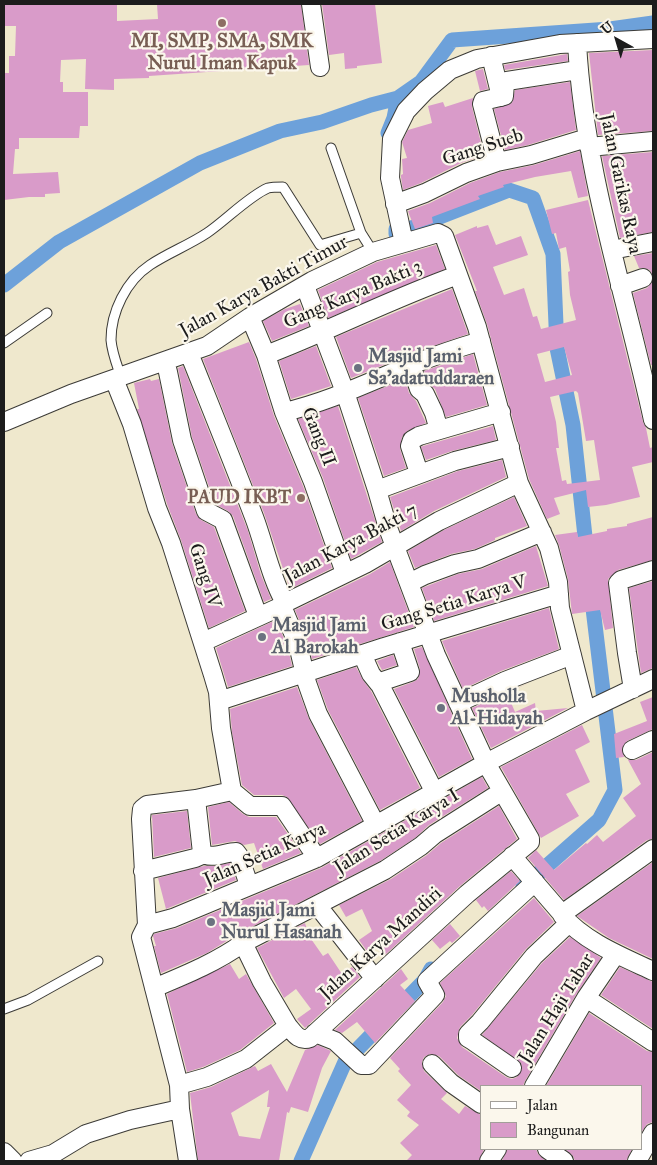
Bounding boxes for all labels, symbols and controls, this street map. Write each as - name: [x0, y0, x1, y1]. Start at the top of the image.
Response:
- north arrow: [592, 15, 642, 65]
- marker: MI, SMP, SMA, SMK Nurul Iman Kapuk: [216, 17, 228, 29]
- text: U: [598, 18, 617, 38]
- place label: MI, SMP, SMA, SMK Nurul Iman Kapuk: [131, 31, 313, 75]
- street label: Jalan Garikas Raya: [594, 112, 646, 256]
- street label: Gang Sueb: [440, 124, 526, 172]
- street label: Jalan Karya Bakti Timur: [176, 231, 352, 343]
- street label: Gang Karya Bakti 3: [281, 256, 425, 334]
- place label: Masjid Jami Sa'adatuddaraen: [368, 346, 494, 390]
- marker: Masjid Jami Sa'adatuddaraen: [352, 362, 364, 374]
- street label: Gang II: [296, 404, 340, 470]
- place label: PAUD IKBT: [187, 487, 291, 509]
- marker: PAUD IKBT: [295, 492, 307, 504]
- street label: Jalan Karya Bakti 7: [280, 499, 422, 589]
- street label: Gang IV: [183, 541, 225, 611]
- street label: Gang Setia Karya V: [379, 571, 529, 637]
- place label: Masjid Jami Al Barokah: [272, 615, 366, 659]
- marker: Masjid Jami Al Barokah: [256, 631, 268, 643]
- place label: Musholla Al-Hidayah: [451, 686, 543, 730]
- marker: Musholla Al-Hidayah: [435, 702, 447, 714]
- street label: Jalan Setia Karya I: [330, 784, 464, 880]
- street label: Jalan Setia Karya: [200, 818, 330, 892]
- street label: Jalan Karya Mandiri: [315, 883, 447, 1005]
- place label: Masjid Jami Nurul Hasanah: [221, 900, 342, 944]
- marker: Masjid Jami Nurul Hasanah: [205, 916, 217, 928]
- street label: Jalan Haji Tabar: [514, 950, 600, 1068]
- legend: [480, 1085, 642, 1150]
- text: Jalan: [527, 1096, 558, 1114]
- text: Bangunan: [527, 1121, 589, 1139]

